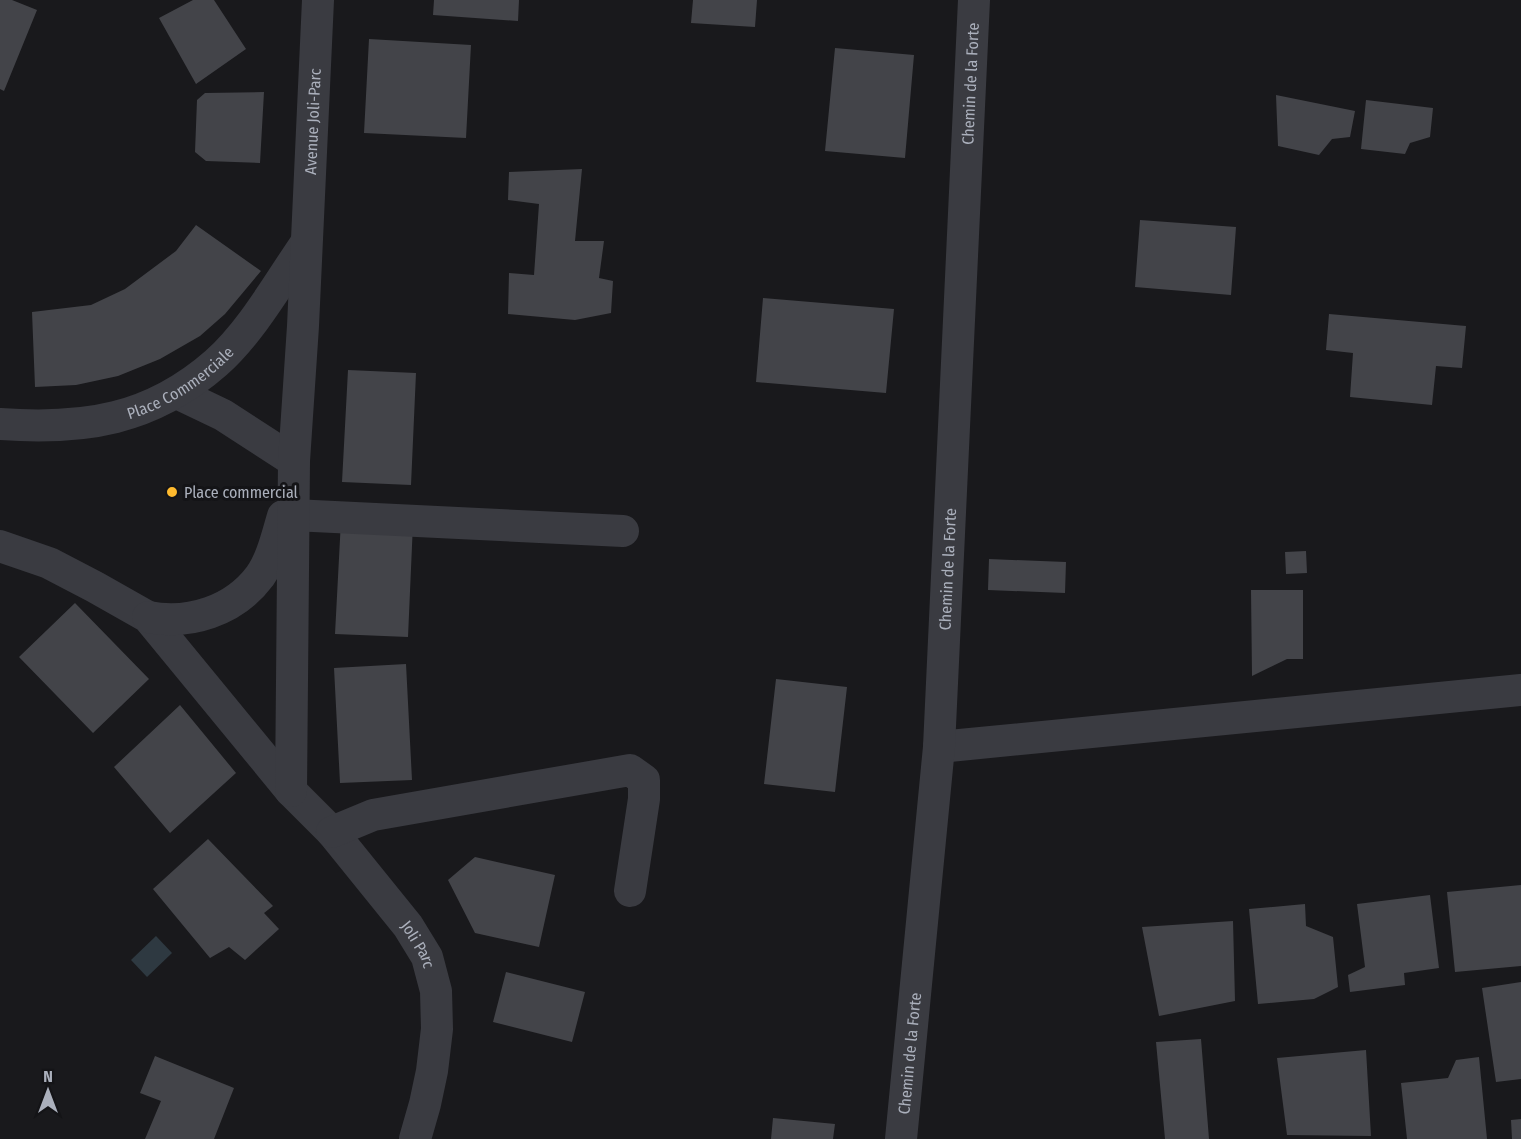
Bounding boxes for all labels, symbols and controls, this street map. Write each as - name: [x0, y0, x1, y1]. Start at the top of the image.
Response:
- street label: Chemin de la Forte: [958, 22, 982, 145]
- street label: Avenue Joli-Parc: [300, 68, 324, 175]
- street label: Place Commerciale: [124, 342, 237, 423]
- place label: Place commercial: [184, 483, 298, 502]
- marker: Place commercial: [165, 485, 179, 499]
- street label: Chemin de la Forte: [935, 507, 960, 631]
- street label: Joli Parc: [398, 916, 439, 970]
- street label: Chemin de la Forte: [894, 992, 925, 1115]
- north arrow: [18, 1061, 78, 1121]
- text: N: [43, 1067, 53, 1086]

